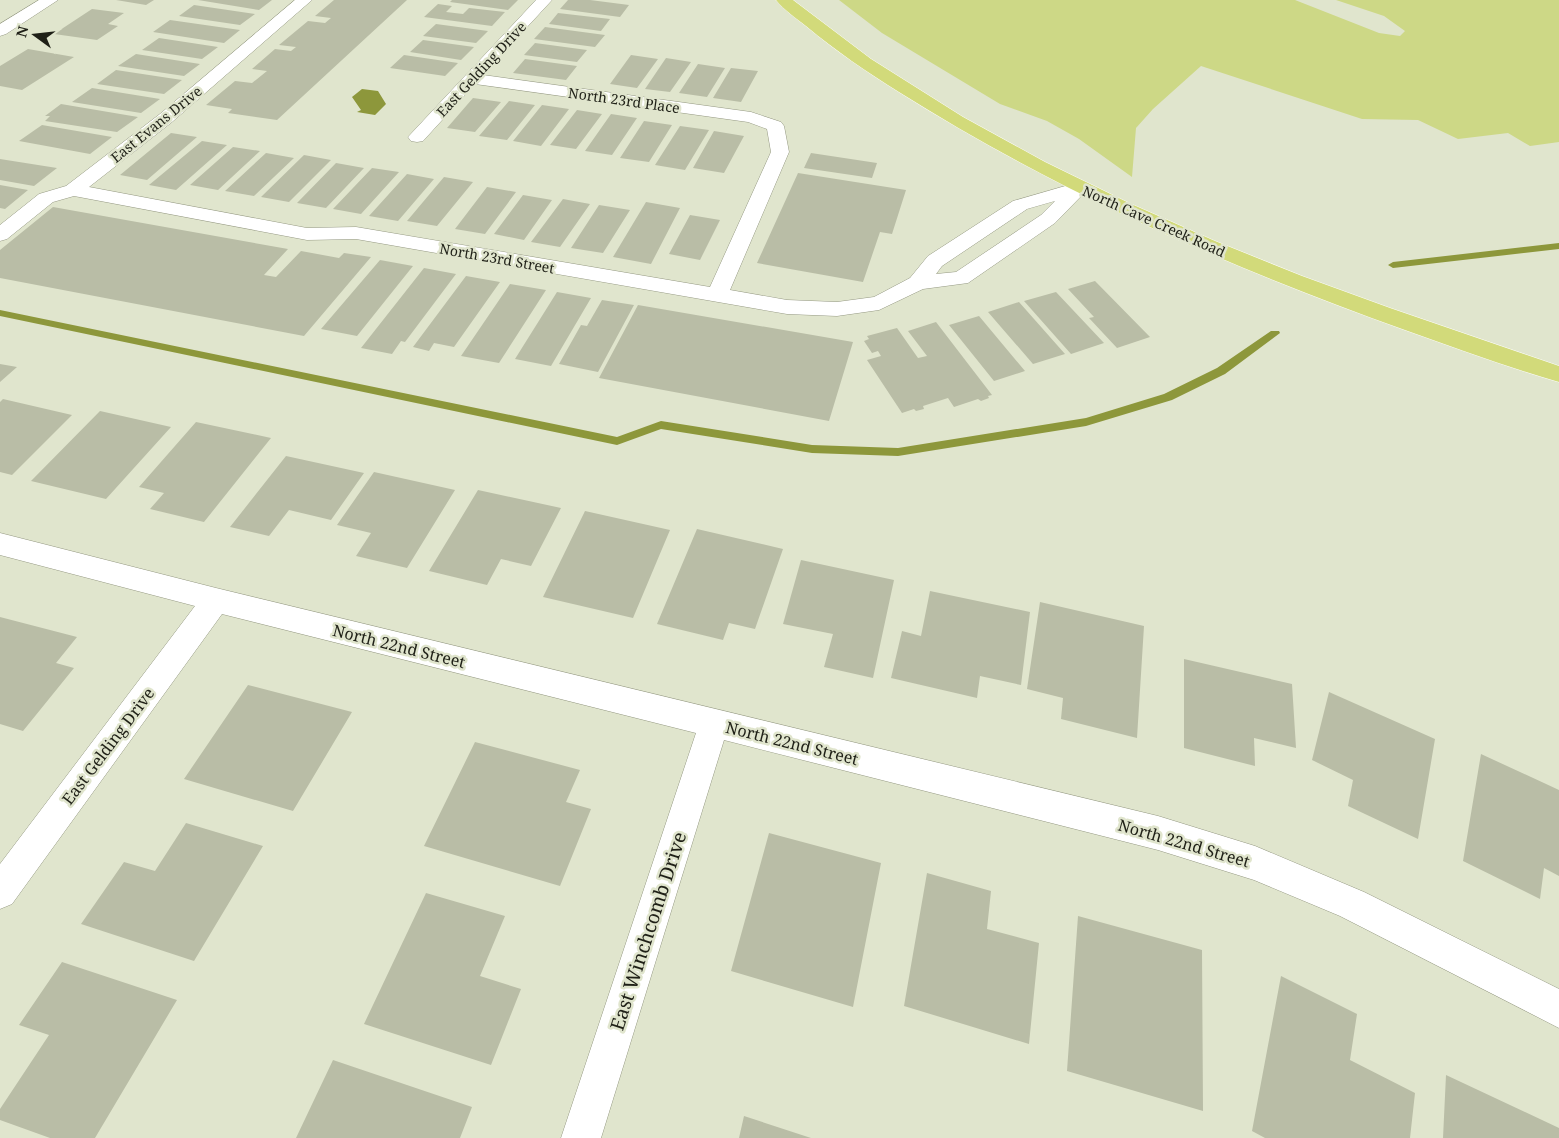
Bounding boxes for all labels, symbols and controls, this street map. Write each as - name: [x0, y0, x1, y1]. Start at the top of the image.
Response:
- north arrow: [10, 10, 60, 60]
- street label: East Gelding Drive: [432, 17, 530, 121]
- text: N: [11, 24, 33, 39]
- street label: East Evans Drive: [106, 81, 206, 167]
- street label: North 23rd Place: [567, 83, 681, 117]
- street label: North Cave Creek Road: [1080, 181, 1229, 261]
- street label: North 23rd Street: [438, 239, 556, 277]
- street label: North 22nd Street: [330, 619, 468, 673]
- street label: East Gelding Drive: [57, 683, 159, 809]
- street label: North 22nd Street: [723, 716, 861, 770]
- street label: North 22nd Street: [1116, 814, 1253, 872]
- street label: East Winchcomb Drive: [604, 828, 692, 1034]

